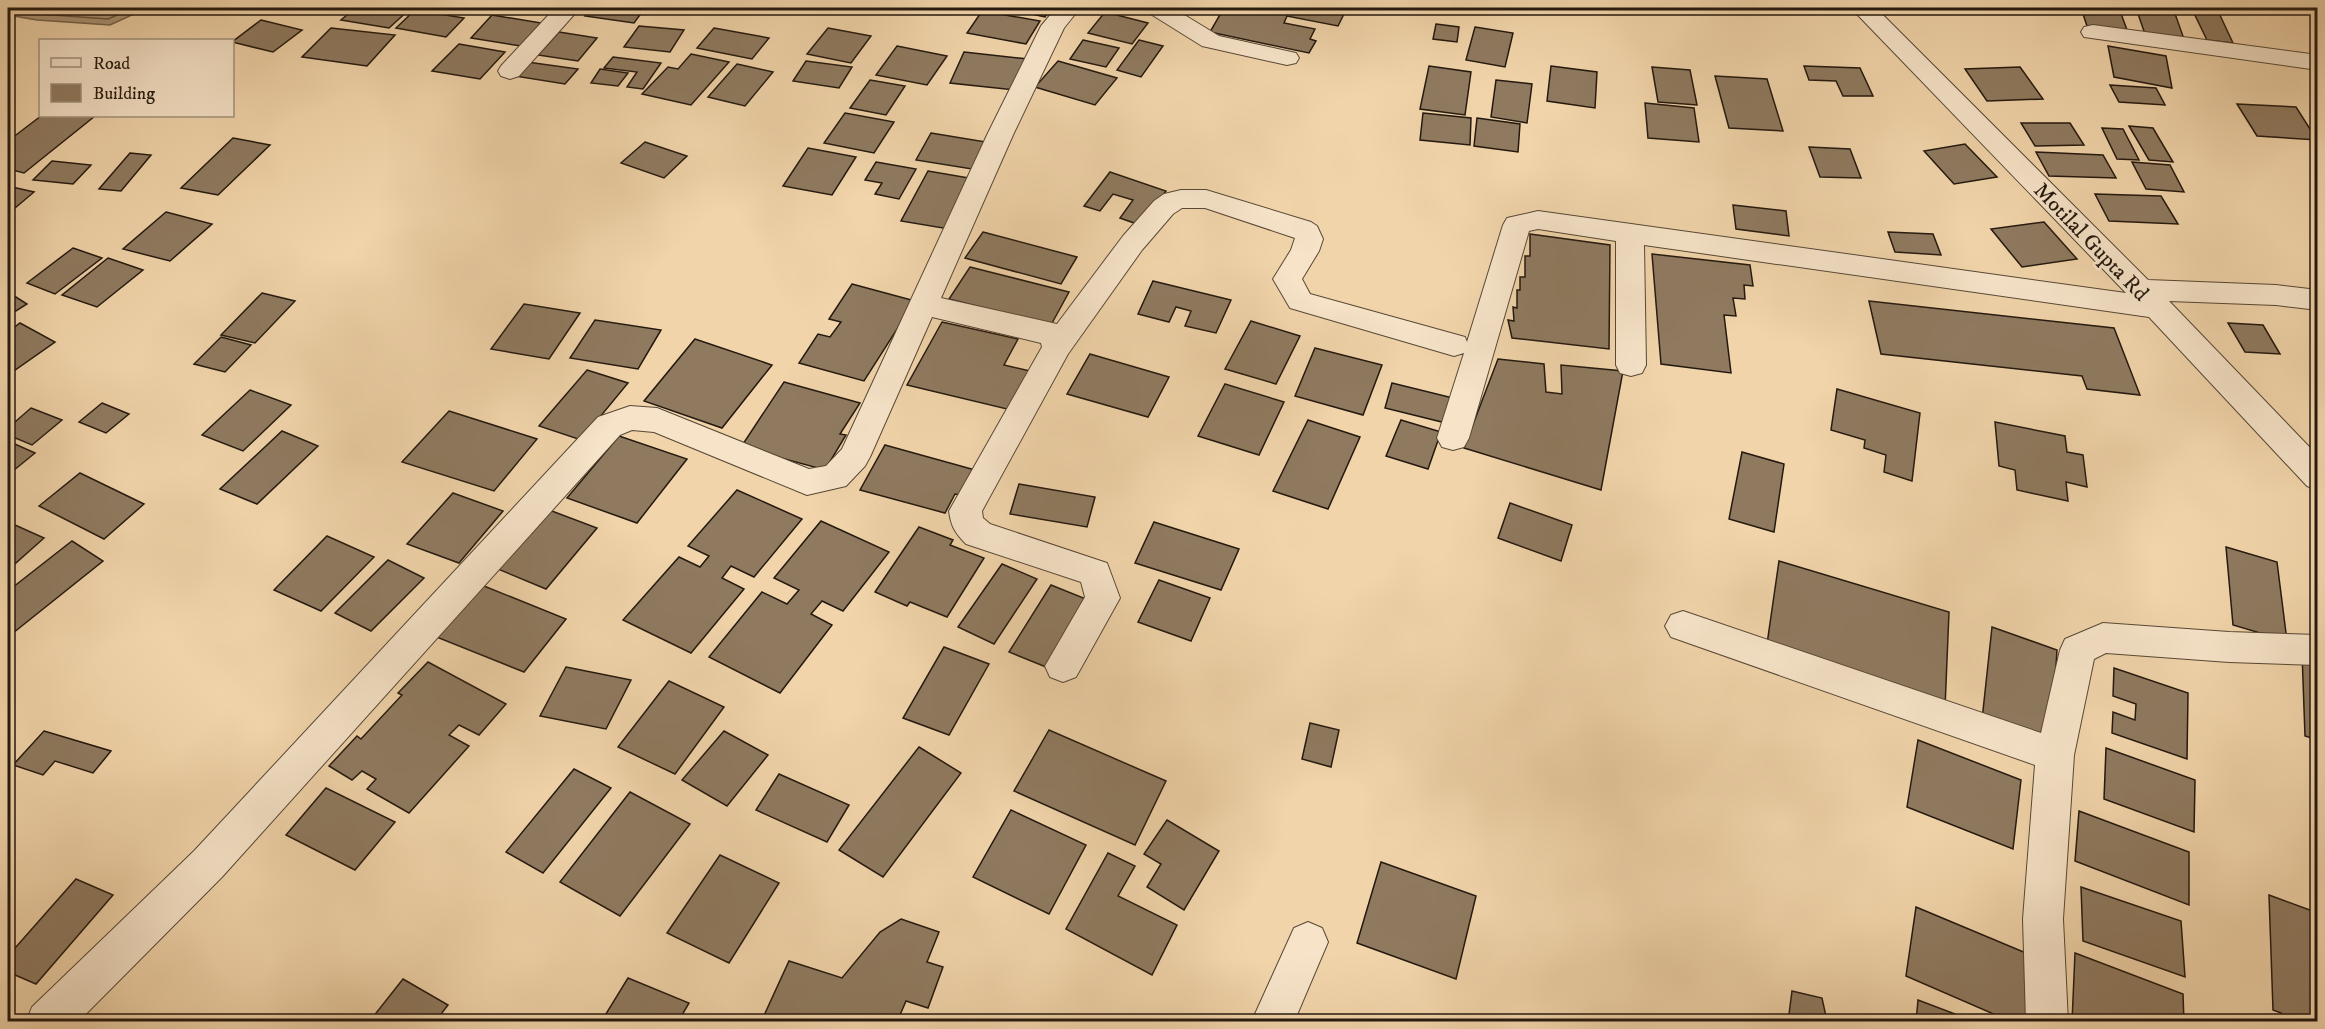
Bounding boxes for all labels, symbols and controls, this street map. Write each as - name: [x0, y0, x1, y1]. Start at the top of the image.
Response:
- legend: [39, 39, 234, 117]
- text: Road: [93, 53, 130, 75]
- text: Building: [93, 83, 155, 105]
- street label: Motilal Gupta Rd: [2028, 177, 2154, 307]

